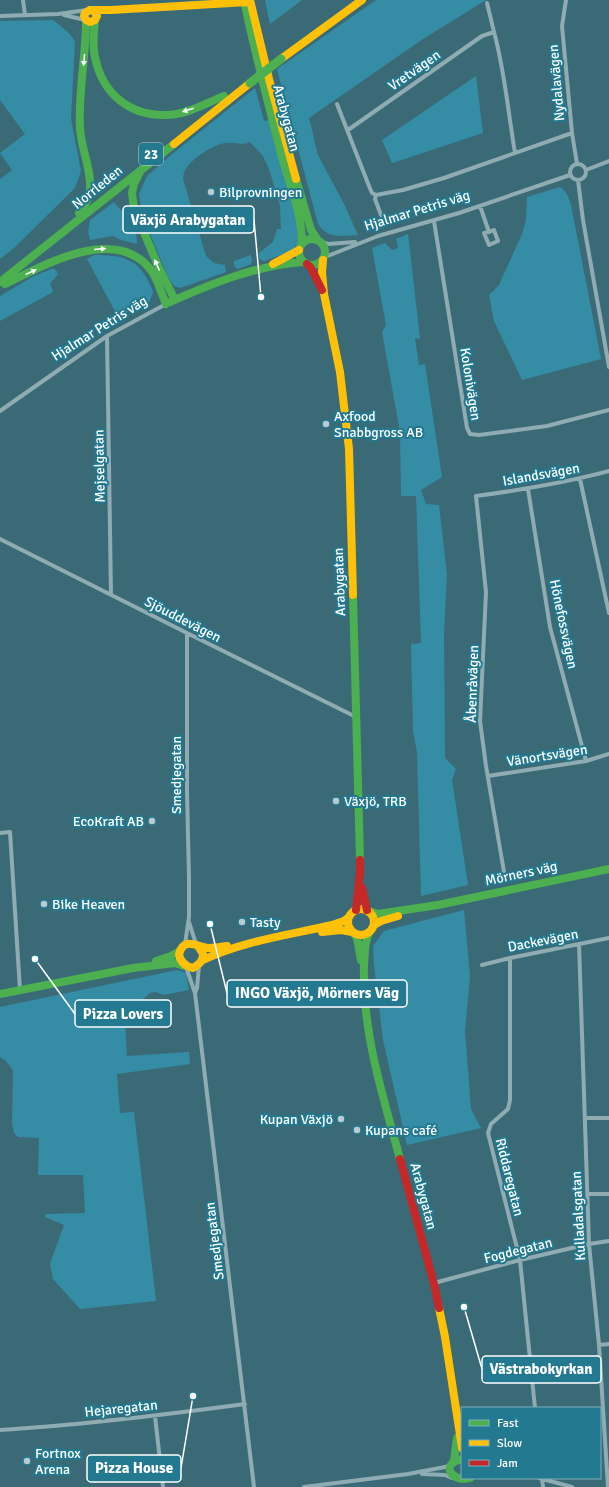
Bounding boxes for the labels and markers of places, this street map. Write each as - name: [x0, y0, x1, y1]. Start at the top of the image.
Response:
- place label: Bilprovningen: [219, 184, 302, 201]
- marker: Bilprovningen: [206, 187, 216, 197]
- callout: Växjö Arabygatan: [123, 206, 254, 233]
- place label: Axfood Snabbgross AB: [334, 408, 423, 441]
- marker: Axfood Snabbgross AB: [321, 419, 331, 429]
- place label: Växjö, TRB: [344, 793, 407, 810]
- marker: Växjö, TRB: [331, 796, 341, 806]
- place label: EcoKraft AB: [73, 813, 144, 830]
- marker: EcoKraft AB: [147, 816, 157, 826]
- place label: Bike Heaven: [52, 896, 125, 913]
- marker: Bike Heaven: [39, 899, 49, 909]
- place label: Tasty: [250, 914, 281, 931]
- marker: Tasty: [237, 917, 247, 927]
- callout: INGO Växjö, Mörners Väg: [227, 980, 407, 1007]
- callout: Pizza Lovers: [75, 1000, 171, 1027]
- place label: Kupan Växjö: [260, 1111, 333, 1128]
- marker: Kupan Växjö: [336, 1114, 346, 1124]
- place label: Kupans café: [365, 1122, 437, 1139]
- marker: Kupans café: [352, 1125, 362, 1135]
- callout: Västrabokyrkan: [482, 1356, 601, 1383]
- place label: Fortnox Arena: [35, 1445, 81, 1478]
- callout: Pizza House: [87, 1455, 181, 1482]
- marker: Fortnox Arena: [22, 1456, 32, 1466]

